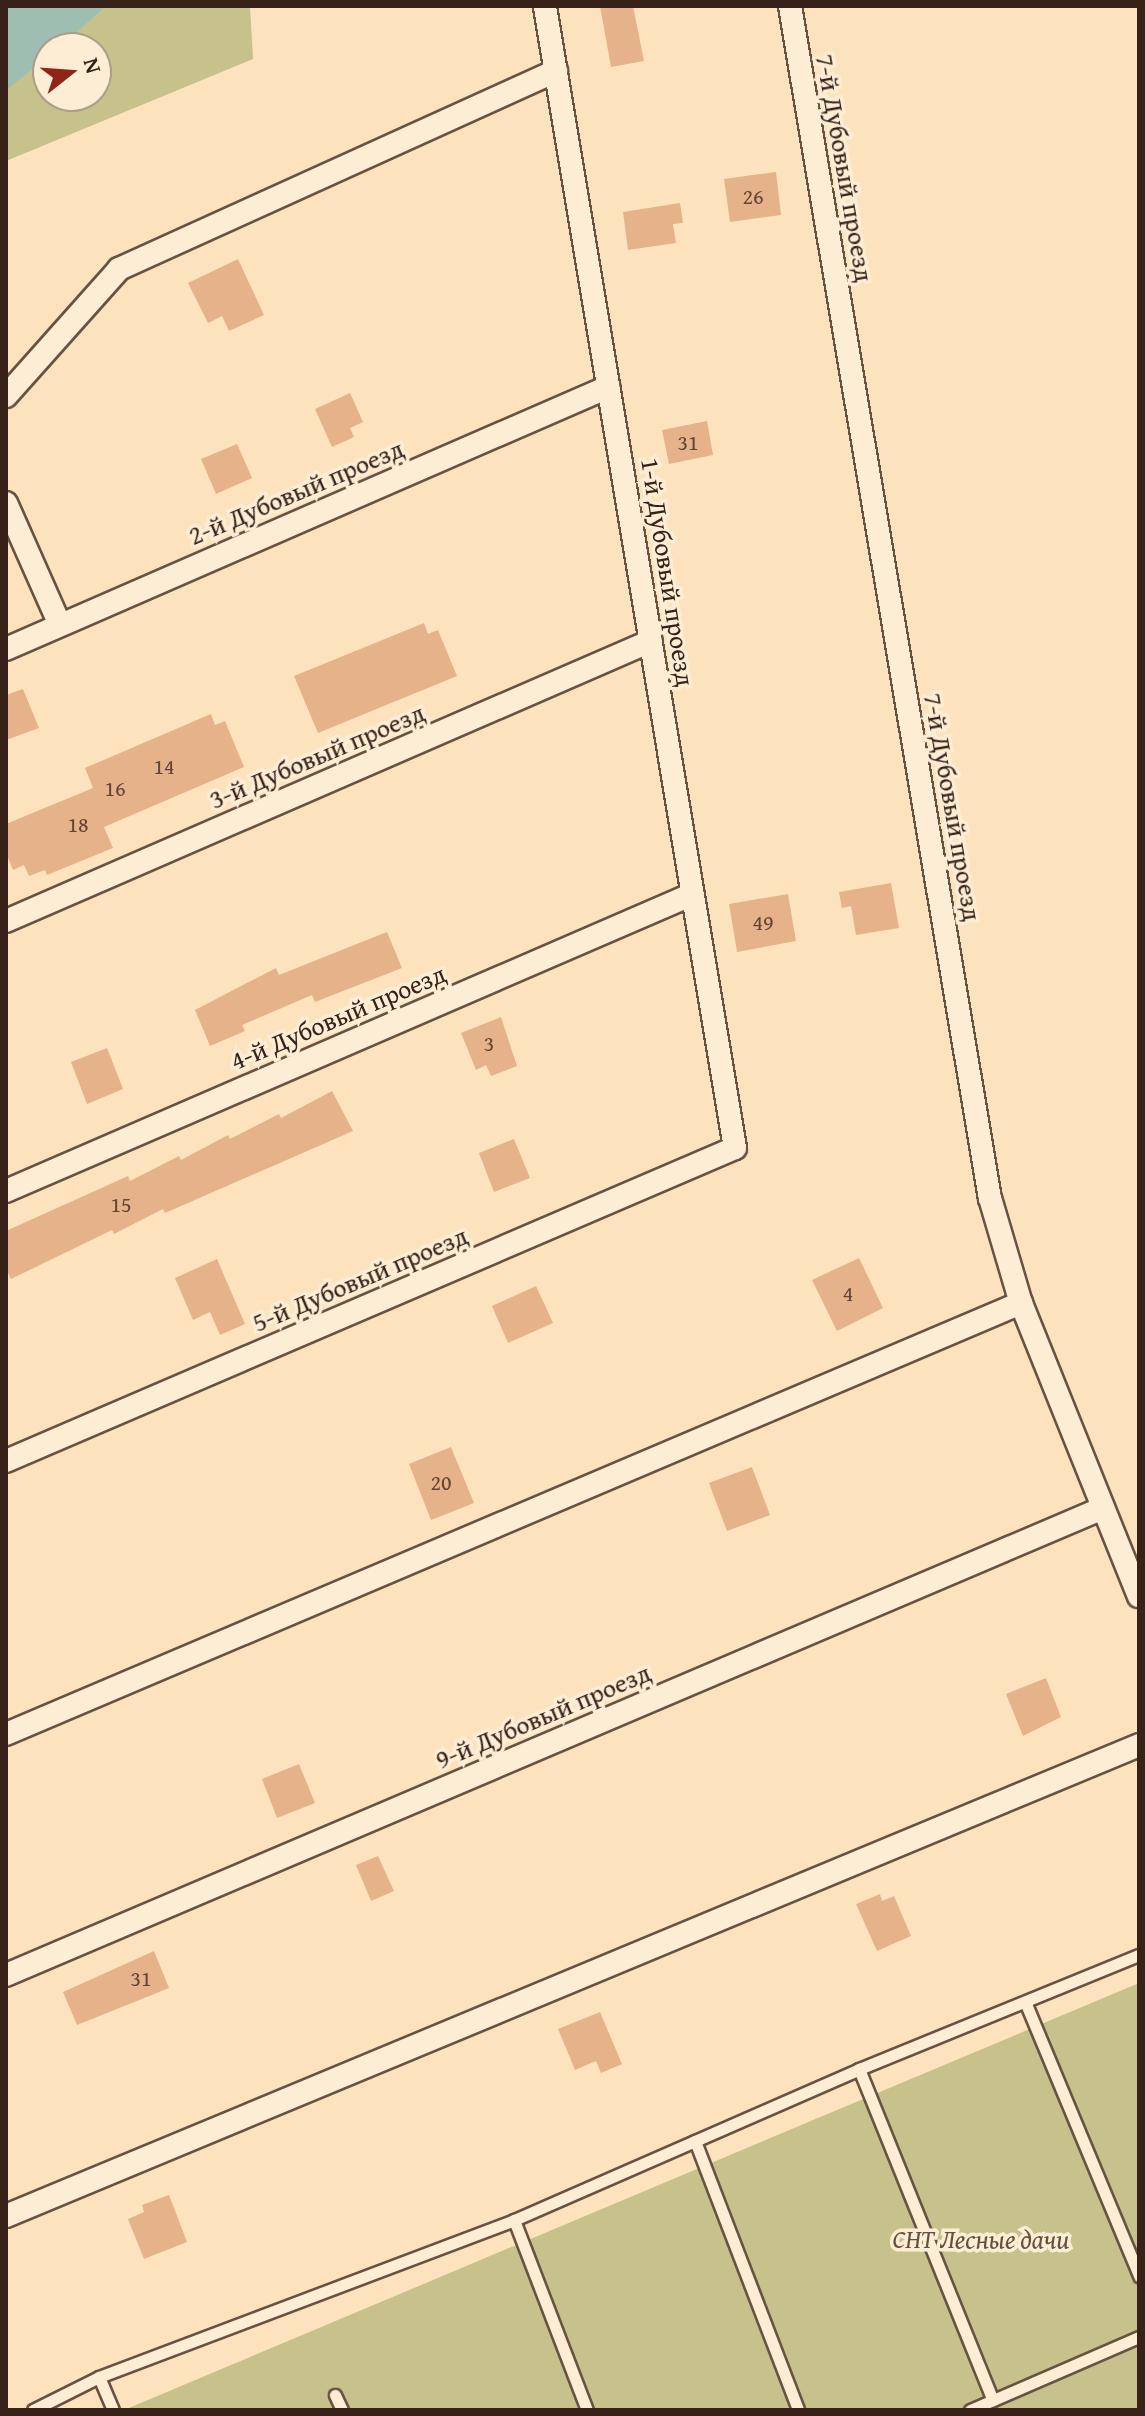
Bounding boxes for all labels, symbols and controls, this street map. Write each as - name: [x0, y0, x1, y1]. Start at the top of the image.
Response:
- north arrow: [32, 32, 112, 112]
- street label: 7-й Дубовый проезд: [810, 52, 880, 284]
- text: N: [76, 54, 110, 77]
- house number: 26: [742, 184, 764, 210]
- house number: 31: [677, 430, 699, 456]
- street label: 2-й Дубовый проезд: [184, 433, 408, 551]
- street label: 1-й Дубовый проезд: [635, 456, 701, 688]
- street label: 7-й Дубовый проезд: [918, 691, 988, 923]
- street label: 3-й Дубовый проезд: [205, 697, 429, 815]
- house number: 14: [153, 754, 175, 780]
- house number: 16: [104, 776, 126, 802]
- house number: 18: [67, 812, 89, 838]
- house number: 49: [752, 910, 774, 936]
- street label: 4-й Дубовый проезд: [226, 958, 450, 1076]
- house number: 3: [484, 1031, 494, 1057]
- house number: 15: [110, 1192, 132, 1218]
- street label: 5-й Дубовый проезд: [248, 1220, 472, 1338]
- house number: 4: [843, 1281, 853, 1307]
- house number: 20: [430, 1470, 452, 1496]
- street label: 9-й Дубовый проезд: [431, 1657, 655, 1775]
- house number: 31: [130, 1966, 152, 1992]
- park label: СНТ Лесные дачи: [892, 2223, 1070, 2255]

